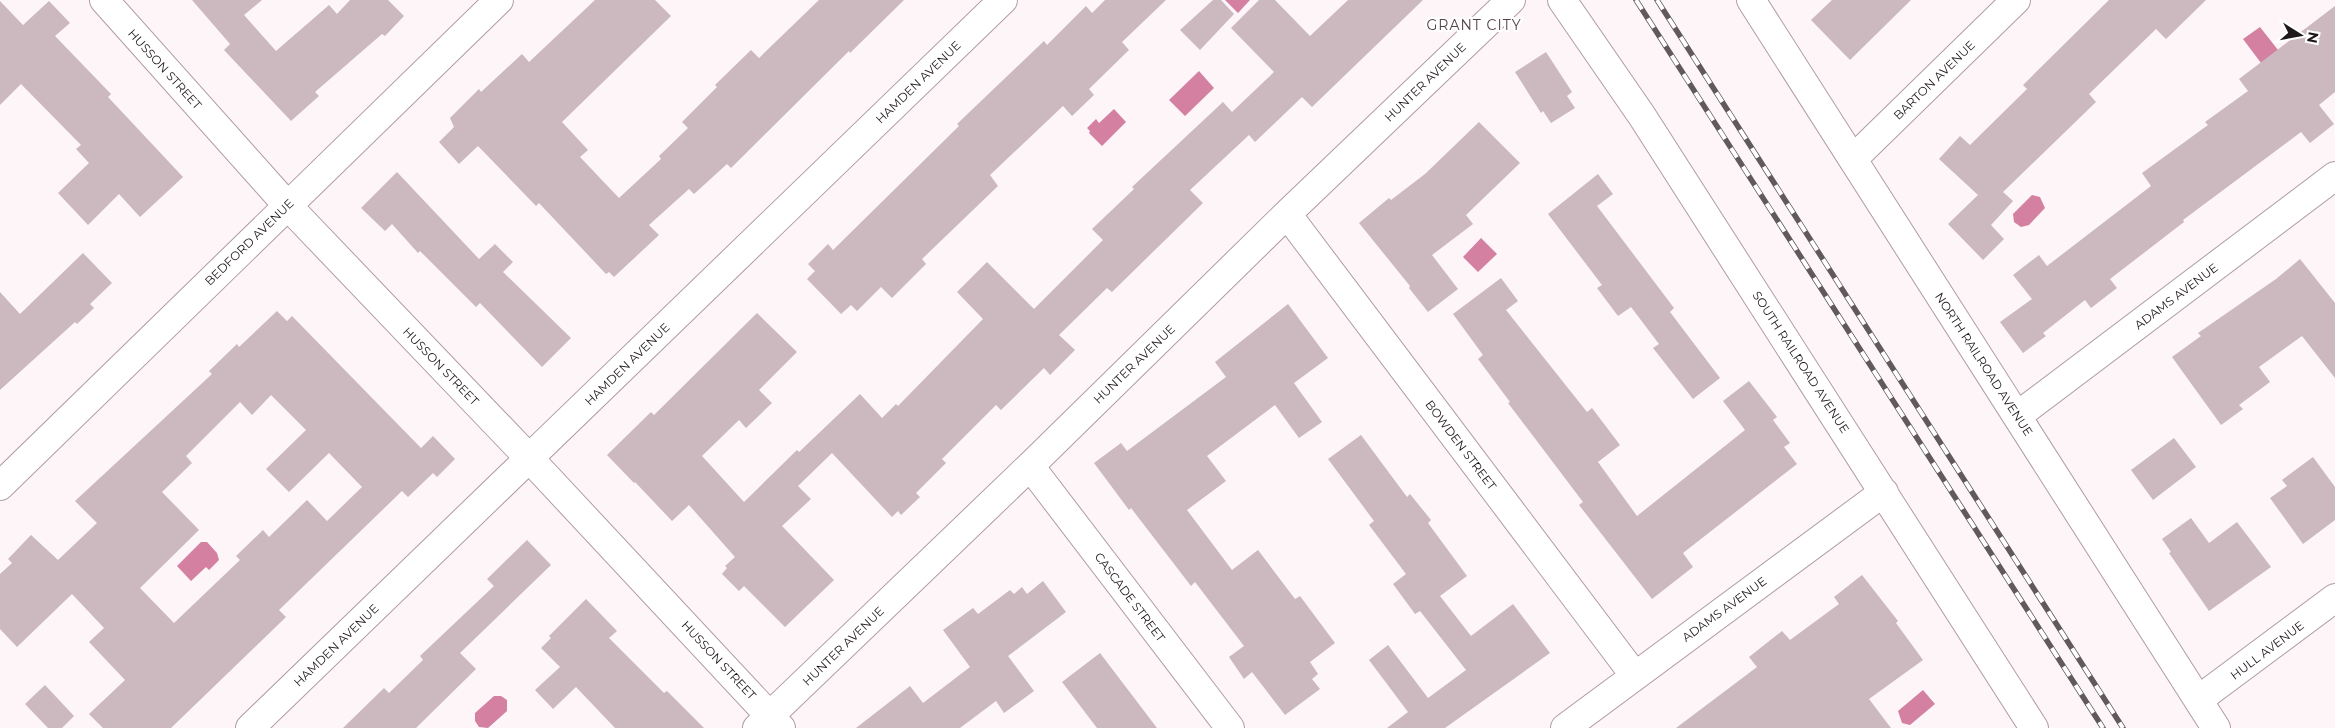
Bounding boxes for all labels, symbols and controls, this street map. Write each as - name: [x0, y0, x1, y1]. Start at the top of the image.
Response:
- north arrow: [2275, 10, 2325, 60]
- district label: GRANT CITY: [1426, 16, 1522, 34]
- street label: HUSSON STREET: [125, 26, 205, 112]
- text: N: [2303, 30, 2323, 45]
- street label: BARTON AVENUE: [1890, 37, 1978, 123]
- street label: HAMDEN AVENUE: [872, 38, 964, 126]
- street label: HUNTER AVENUE: [1381, 39, 1469, 125]
- street label: BEDFORD AVENUE: [201, 196, 297, 288]
- street label: ADAMS AVENUE: [2131, 260, 2221, 332]
- street label: SOUTH RAILROAD AVENUE: [1749, 288, 1853, 436]
- street label: NORTH RAILROAD AVENUE: [1932, 289, 2036, 439]
- street label: HAMDEN AVENUE: [581, 320, 673, 408]
- street label: HUNTER AVENUE: [1090, 321, 1178, 407]
- street label: HUSSON STREET: [400, 324, 482, 408]
- street label: BOWDEN STREET: [1422, 397, 1500, 493]
- street label: CASCADE STREET: [1092, 549, 1169, 645]
- street label: ADAMS AVENUE: [1679, 573, 1769, 645]
- street label: HAMDEN AVENUE: [290, 601, 382, 689]
- street label: HUNTER AVENUE: [799, 603, 887, 689]
- street label: HUSSON STREET: [678, 617, 760, 703]
- street label: HULL AVENUE: [2227, 617, 2307, 683]

